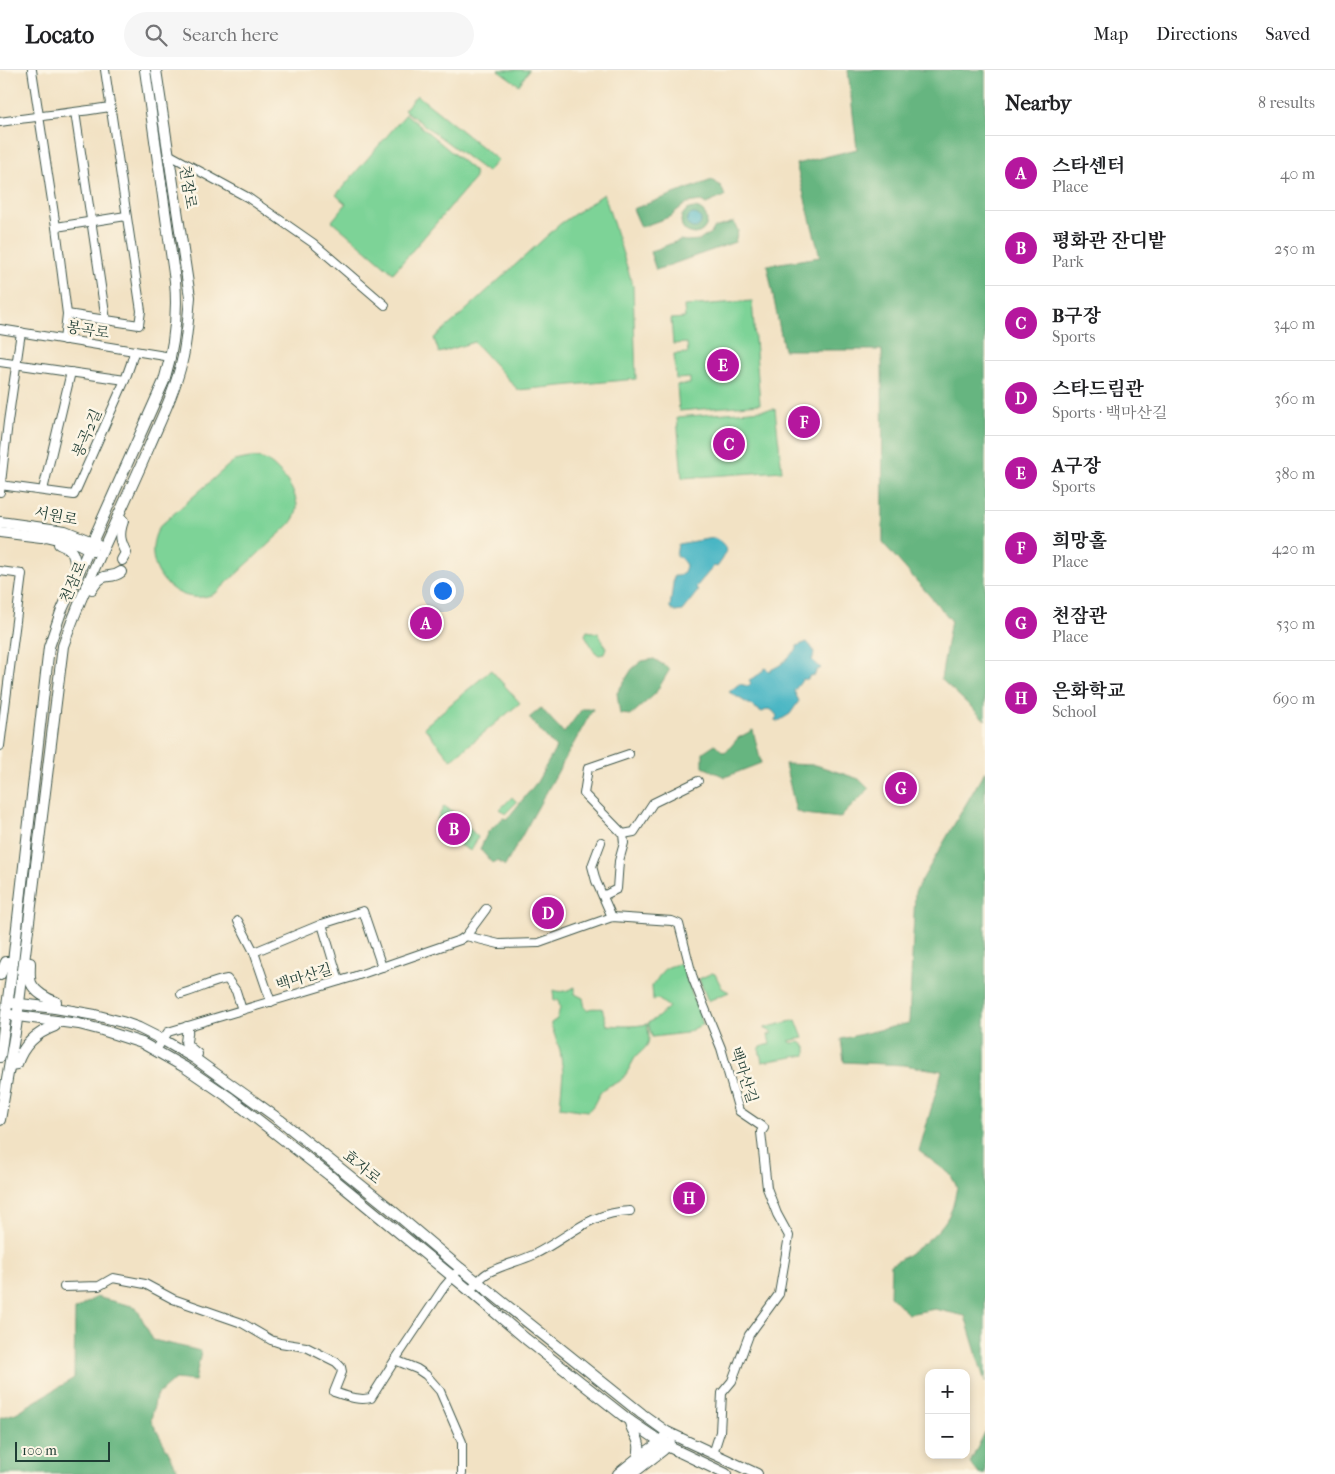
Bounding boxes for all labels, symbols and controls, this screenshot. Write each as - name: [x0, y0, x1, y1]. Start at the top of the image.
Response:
- search box: [124, 12, 474, 57]
- text: Locato: [25, 21, 94, 49]
- icon: search: [142, 21, 170, 49]
- text: Search here: [182, 24, 279, 46]
- text: Map: [1094, 24, 1128, 45]
- text: Directions: [1156, 24, 1237, 45]
- text: Saved: [1265, 24, 1310, 45]
- text: Nearby: [1005, 91, 1071, 115]
- text: 8 results: [1258, 93, 1315, 112]
- text: 스타센터: [1052, 155, 1125, 177]
- street label: 천잠로: [176, 164, 200, 210]
- text: A: [1016, 164, 1026, 183]
- text: 40 m: [1280, 164, 1315, 183]
- text: Place: [1052, 177, 1088, 196]
- text: 평화관 잔디밭: [1052, 230, 1166, 252]
- text: B: [1016, 239, 1026, 258]
- text: 250 m: [1274, 239, 1315, 258]
- text: Park: [1052, 252, 1084, 271]
- text: B구장: [1052, 305, 1101, 327]
- text: C: [1016, 314, 1026, 333]
- text: 340 m: [1273, 314, 1315, 333]
- street label: 봉곡로: [65, 318, 111, 342]
- text: Sports: [1052, 327, 1095, 346]
- pin: E: [707, 346, 739, 384]
- text: 스타드림관: [1052, 378, 1144, 400]
- text: D: [1015, 389, 1027, 408]
- text: 360 m: [1274, 389, 1315, 408]
- pin: F: [788, 403, 820, 441]
- text: Sports · 백마산길: [1052, 403, 1167, 422]
- street label: 봉곡2길: [68, 406, 106, 460]
- pin: C: [713, 425, 745, 463]
- text: A구장: [1052, 455, 1101, 477]
- text: E: [1016, 464, 1026, 483]
- text: 380 m: [1275, 464, 1315, 483]
- text: Sports: [1052, 477, 1095, 496]
- street label: 서원로: [33, 503, 80, 529]
- text: 희망홀: [1052, 530, 1107, 552]
- text: F: [1017, 539, 1025, 558]
- text: 420 m: [1272, 539, 1315, 558]
- text: Place: [1052, 552, 1088, 571]
- street label: 천잠로: [56, 558, 90, 606]
- your location: [430, 578, 456, 604]
- pin: A: [410, 604, 442, 642]
- text: 천잠관: [1052, 605, 1107, 627]
- text: G: [1015, 614, 1027, 633]
- text: 530 m: [1276, 614, 1315, 633]
- text: Place: [1052, 627, 1088, 646]
- text: 은화학교: [1052, 680, 1125, 702]
- text: H: [1015, 689, 1027, 708]
- text: 690 m: [1272, 689, 1315, 708]
- text: School: [1052, 702, 1097, 721]
- pin: G: [885, 769, 917, 807]
- pin: B: [438, 810, 470, 848]
- pin: D: [532, 894, 564, 932]
- street label: 백마산길: [274, 960, 334, 994]
- street label: 백마산길: [726, 1045, 762, 1105]
- street label: 효자로: [339, 1146, 385, 1188]
- pin: H: [673, 1179, 705, 1217]
- map controls: [925, 1369, 970, 1459]
- button: +: [925, 1369, 970, 1414]
- button: −: [925, 1414, 970, 1459]
- scale bar: [15, 1439, 110, 1462]
- text: 100 m: [22, 1442, 57, 1459]

